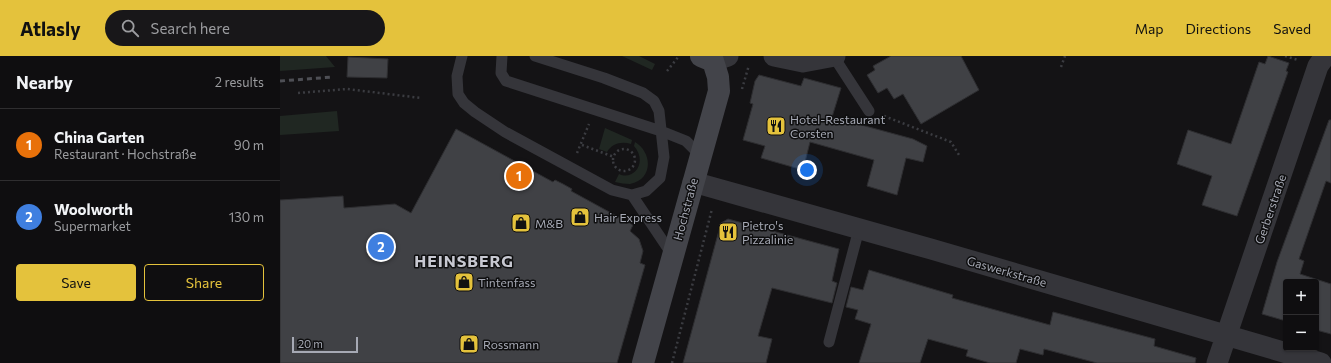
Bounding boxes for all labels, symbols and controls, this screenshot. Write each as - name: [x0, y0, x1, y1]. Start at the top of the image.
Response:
- search box: [105, 10, 385, 46]
- text: Atlasly: [20, 17, 81, 40]
- icon: search: [119, 17, 141, 39]
- text: Search here: [151, 19, 230, 37]
- text: Map: [1135, 20, 1164, 37]
- text: Directions: [1186, 20, 1251, 37]
- text: Saved: [1273, 20, 1311, 37]
- text: Nearby: [16, 72, 73, 93]
- text: 2 results: [215, 74, 264, 90]
- place label: Hotel-Restaurant Corsten: [790, 112, 885, 140]
- restaurant icon: Hotel-Restaurant Corsten: [765, 115, 787, 137]
- text: China Garten: [54, 128, 144, 146]
- text: 1: [26, 137, 32, 153]
- text: 90 m: [234, 137, 264, 153]
- text: Restaurant · Hochstraße: [54, 146, 196, 162]
- your location: [797, 160, 817, 180]
- pin: 1: [506, 161, 532, 191]
- street label: Gerberstraße: [1252, 172, 1288, 246]
- street label: Hochstraße: [670, 176, 700, 242]
- text: Woolworth: [54, 200, 133, 218]
- shop icon: Hair Express: [569, 206, 591, 228]
- text: 2: [25, 209, 33, 225]
- text: 130 m: [229, 209, 264, 225]
- place label: Hair Express: [594, 210, 662, 224]
- shop icon: M&B: [510, 212, 532, 234]
- place label: M&B: [535, 216, 563, 230]
- text: Supermarket: [54, 218, 131, 234]
- place label: Pietro's Pizzalinie: [742, 218, 793, 246]
- restaurant icon: Pietro's Pizzalinie: [717, 221, 739, 243]
- pin: 2: [368, 232, 394, 262]
- district label: HEINSBERG: [414, 251, 514, 270]
- street label: Gaswerkstraße: [965, 253, 1049, 289]
- button: Save: [16, 264, 136, 301]
- button: Share: [144, 264, 264, 301]
- shop icon: Tintenfass: [453, 271, 475, 293]
- place label: Tintenfass: [478, 275, 536, 289]
- map controls: [1283, 279, 1319, 351]
- button: +: [1283, 279, 1319, 315]
- button: −: [1283, 315, 1319, 351]
- shop icon: Rossmann: [458, 333, 480, 355]
- scale bar: [292, 335, 358, 354]
- text: 20 m: [298, 337, 323, 350]
- place label: Rossmann: [483, 337, 539, 351]

